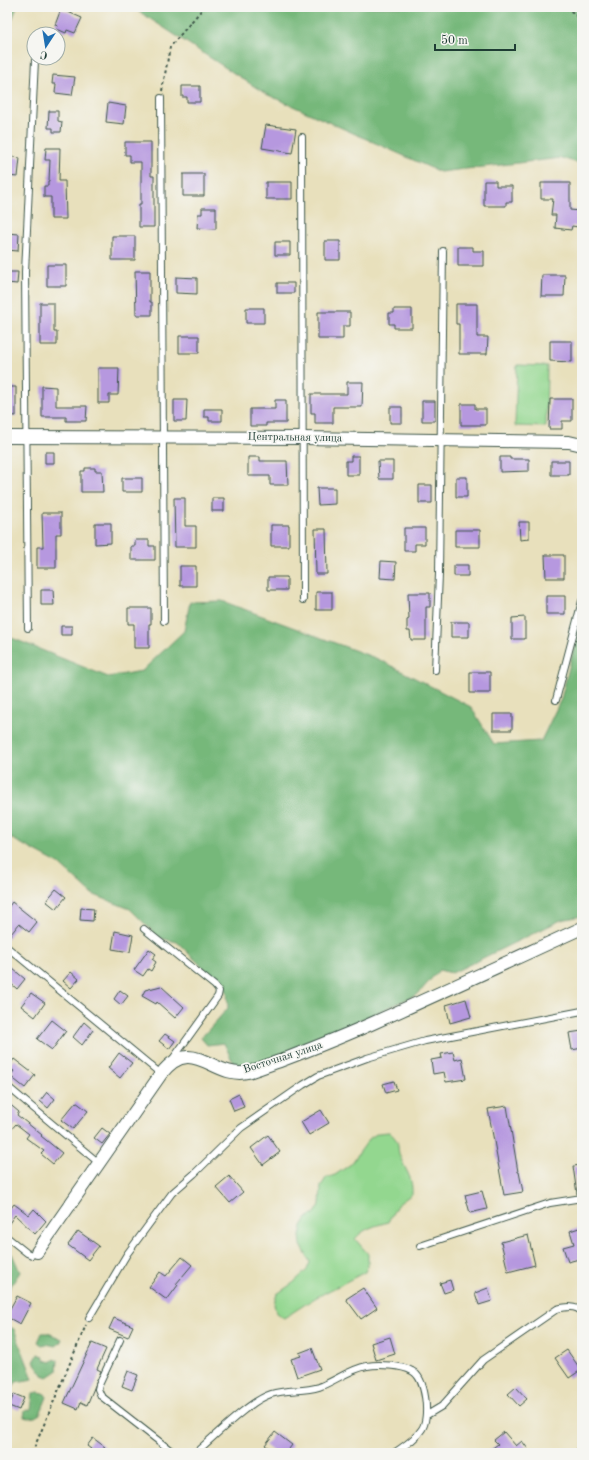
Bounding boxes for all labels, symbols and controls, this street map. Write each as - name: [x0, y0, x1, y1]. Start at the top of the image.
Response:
- north arrow: [26, 26, 66, 66]
- scale bar: [435, 26, 515, 52]
- text: 50 m: [441, 34, 468, 47]
- text: С: [40, 48, 49, 60]
- street label: Центральная улица: [248, 432, 343, 444]
- street label: Восточная улица: [242, 1040, 324, 1076]

